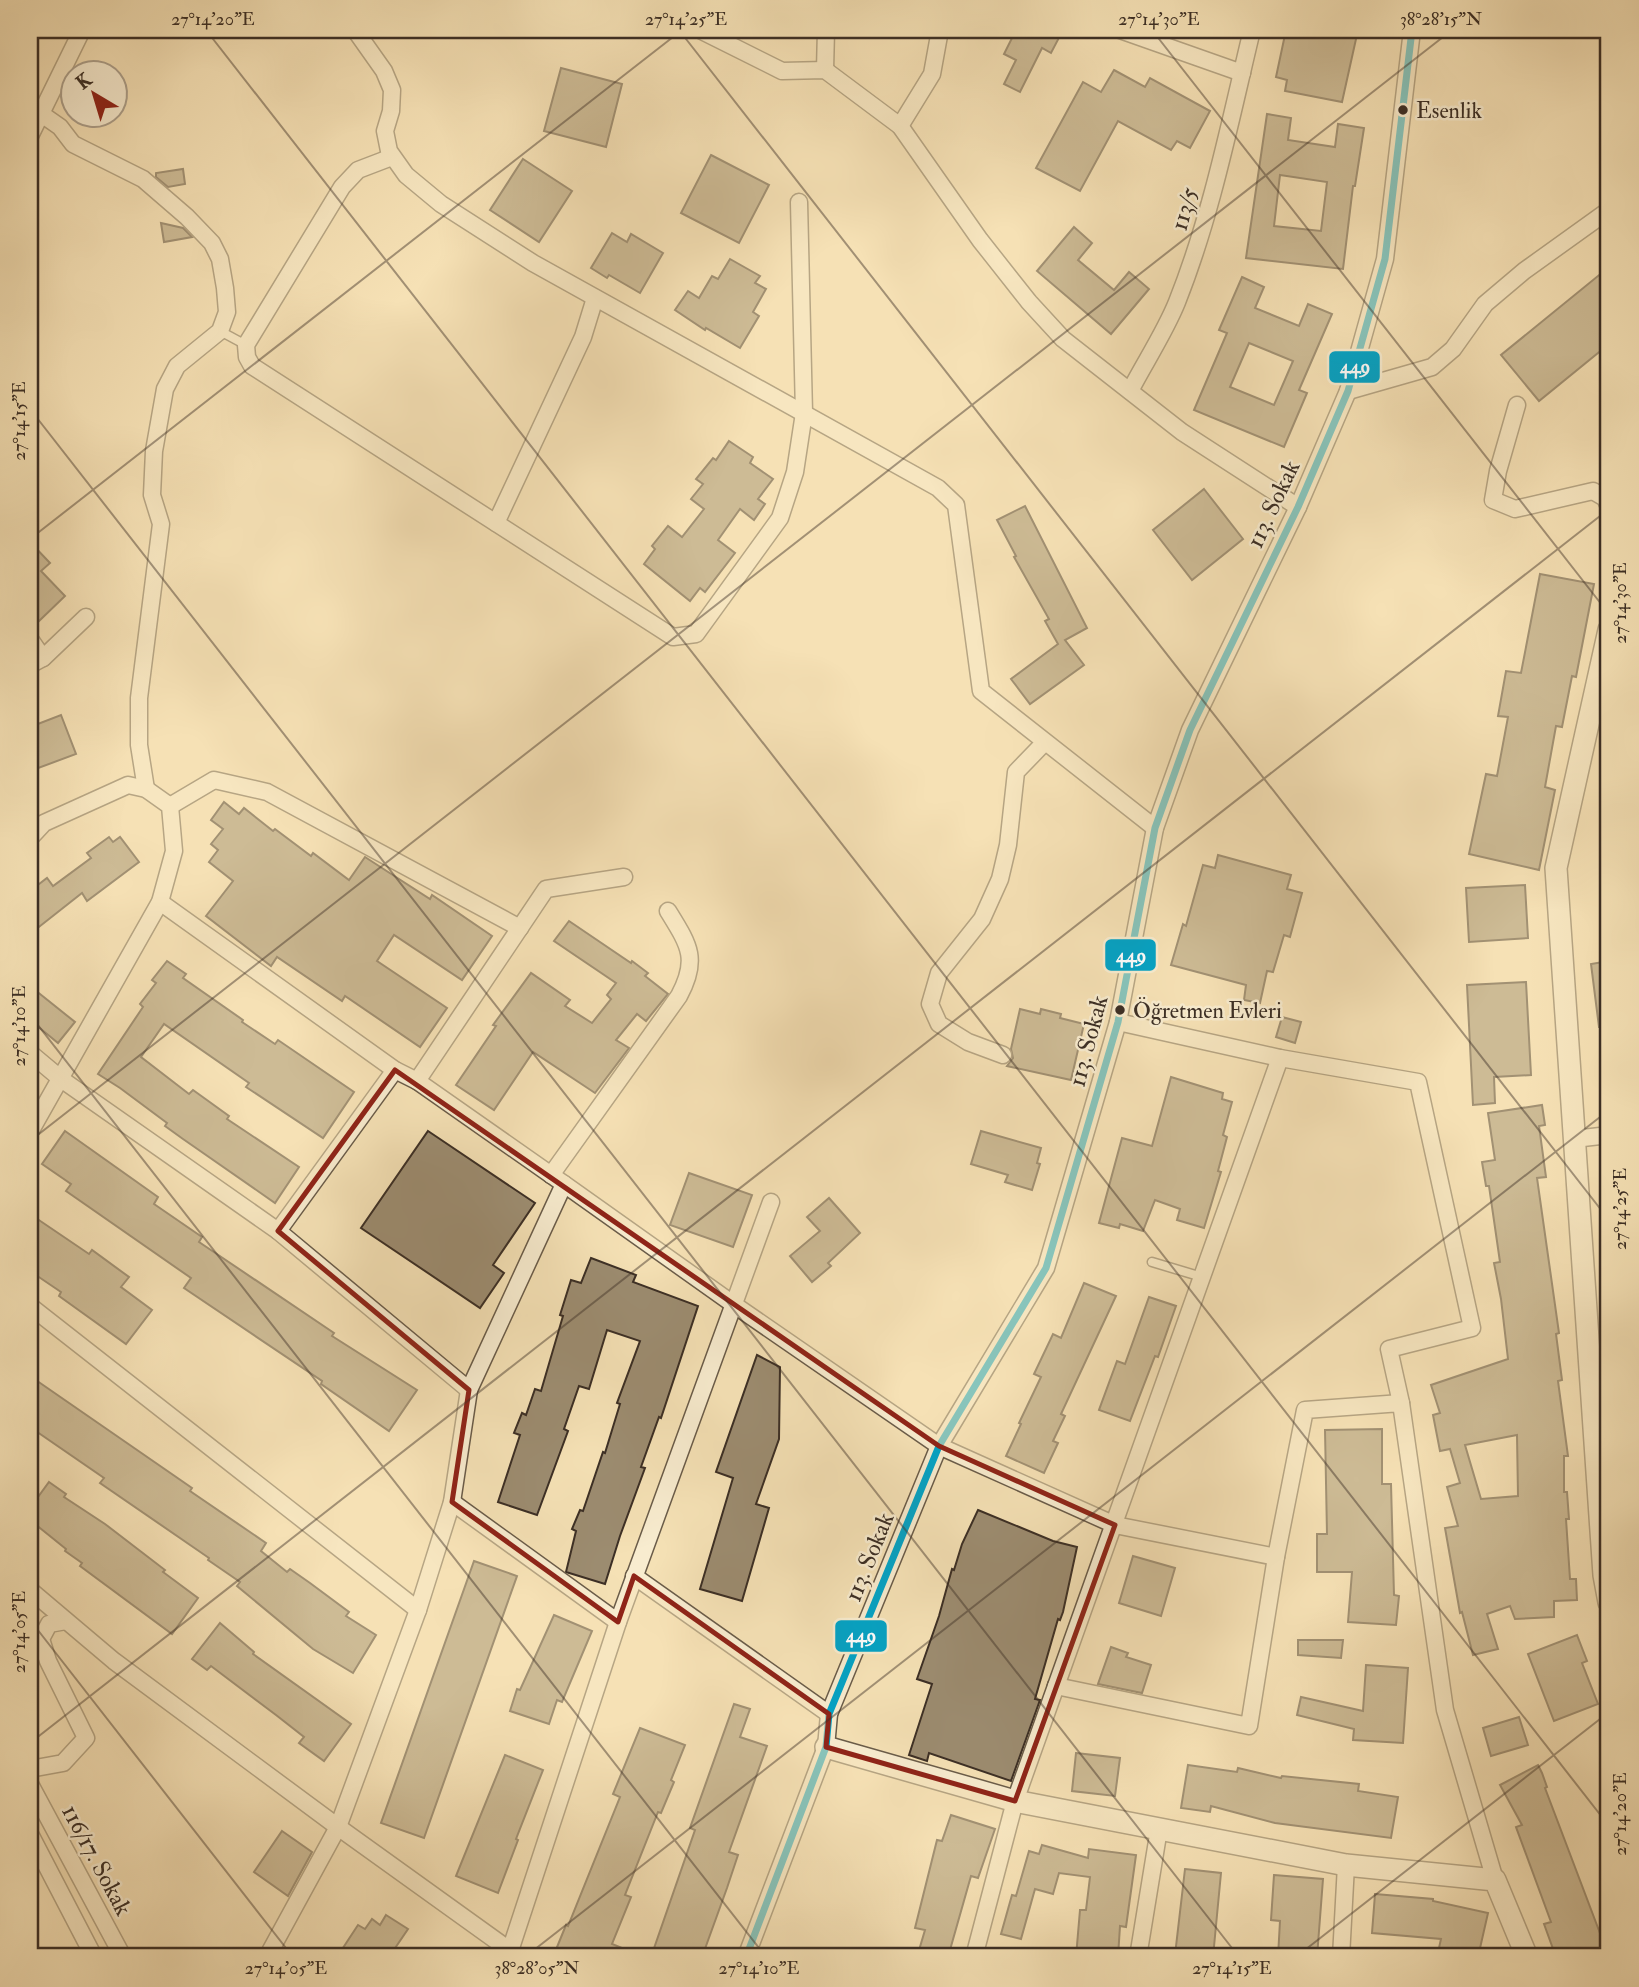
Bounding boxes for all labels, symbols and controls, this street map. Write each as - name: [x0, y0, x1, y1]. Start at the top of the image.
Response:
- text: 27°14'20"E: [171, 8, 255, 31]
- text: 27°14'25"E: [645, 8, 727, 31]
- text: 27°14'30"E: [1118, 8, 1200, 31]
- text: 38°28'15"N: [1400, 8, 1482, 31]
- north arrow: [60, 60, 130, 130]
- text: K: [72, 67, 97, 95]
- place label: Esenlik: [1416, 97, 1482, 125]
- marker: Esenlik: [1396, 103, 1410, 117]
- street label: 113/5: [1164, 184, 1205, 234]
- line badge: 449: [1328, 350, 1381, 384]
- text: 449: [1339, 355, 1370, 379]
- text: 27°14'15"E: [8, 381, 31, 461]
- street label: 113. Sokak: [1240, 455, 1307, 553]
- text: 27°14'30"E: [1609, 562, 1632, 644]
- line badge: 449: [1104, 938, 1157, 972]
- text: 449: [1115, 944, 1146, 968]
- text: 27°14'10"E: [8, 986, 31, 1066]
- street label: 113. Sokak: [1061, 991, 1116, 1090]
- place label: Öğretmen Evleri: [1133, 997, 1282, 1025]
- marker: Öğretmen Evleri: [1113, 1003, 1127, 1017]
- text: 27°14'25"E: [1609, 1168, 1632, 1250]
- street label: 113. Sokak: [838, 1508, 902, 1606]
- text: 27°14'05"E: [8, 1591, 31, 1673]
- line badge: 449: [834, 1619, 888, 1653]
- text: 449: [845, 1624, 876, 1648]
- text: 27°14'20"E: [1609, 1772, 1632, 1856]
- street label: 116/17. Sokak: [54, 1799, 139, 1922]
- text: 27°14'05"E: [245, 1957, 327, 1980]
- text: 38°28'05"N: [494, 1957, 580, 1980]
- text: 27°14'10"E: [719, 1957, 799, 1980]
- text: 27°14'15"E: [1192, 1957, 1272, 1980]

